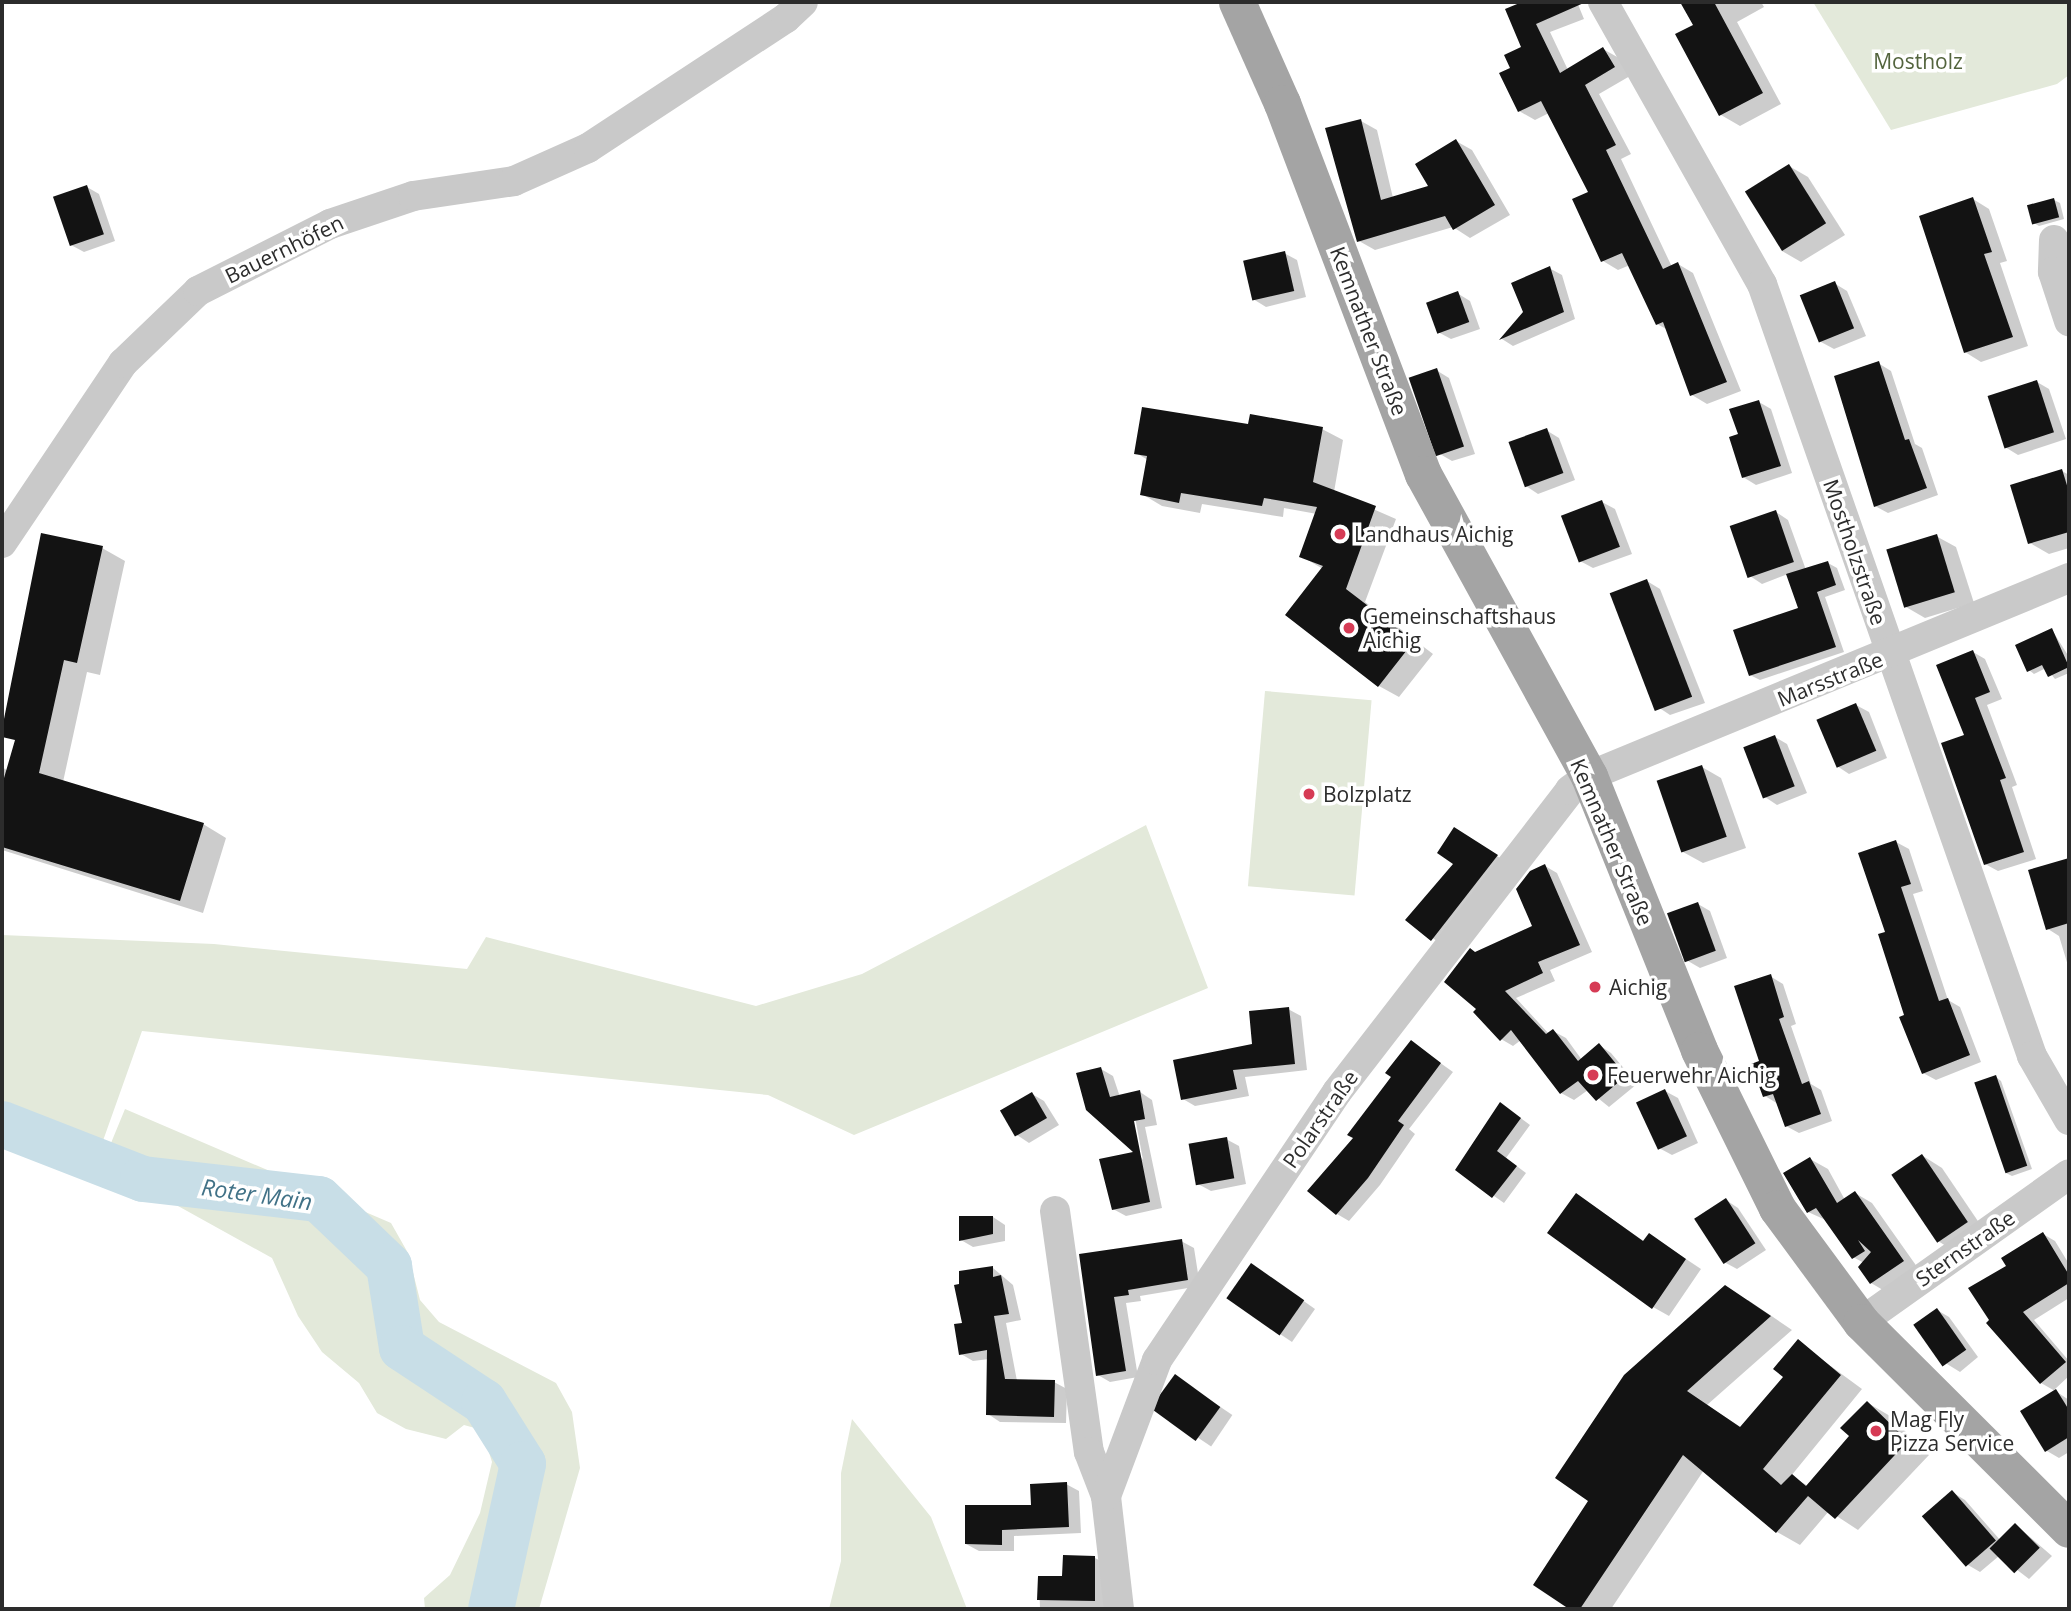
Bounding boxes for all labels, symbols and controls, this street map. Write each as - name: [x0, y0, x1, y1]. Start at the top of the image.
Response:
- park label: Mostholz: [1873, 48, 1963, 74]
- street label: Bauernhöfen: [221, 209, 347, 289]
- street label: Kemnather Straße: [1325, 243, 1413, 419]
- street label: Mostholzstraße: [1818, 476, 1892, 628]
- place label: Landhaus Aichig: [1354, 521, 1513, 547]
- marker: Landhaus Aichig: [1332, 526, 1348, 542]
- place label: Gemeinschaftshaus Aichig: [1363, 603, 1556, 653]
- marker: Gemeinschaftshaus Aichig: [1341, 620, 1357, 636]
- street label: Marsstraße: [1773, 646, 1887, 712]
- street label: Kemnather Straße: [1565, 755, 1659, 929]
- place label: Bolzplatz: [1323, 781, 1411, 807]
- marker: Bolzplatz: [1301, 786, 1317, 802]
- place label: Aichig: [1609, 974, 1667, 1000]
- marker: Aichig: [1587, 979, 1603, 995]
- place label: Feuerwehr Aichig: [1607, 1062, 1776, 1088]
- street label: Polarstraße: [1277, 1065, 1363, 1173]
- marker: Feuerwehr Aichig: [1585, 1067, 1601, 1083]
- water label: Roter Main: [200, 1173, 314, 1215]
- street label: Sternstraße: [1911, 1205, 2019, 1291]
- place label: Mag Fly Pizza Service: [1890, 1406, 2014, 1456]
- marker: Mag Fly Pizza Service: [1868, 1423, 1884, 1439]

